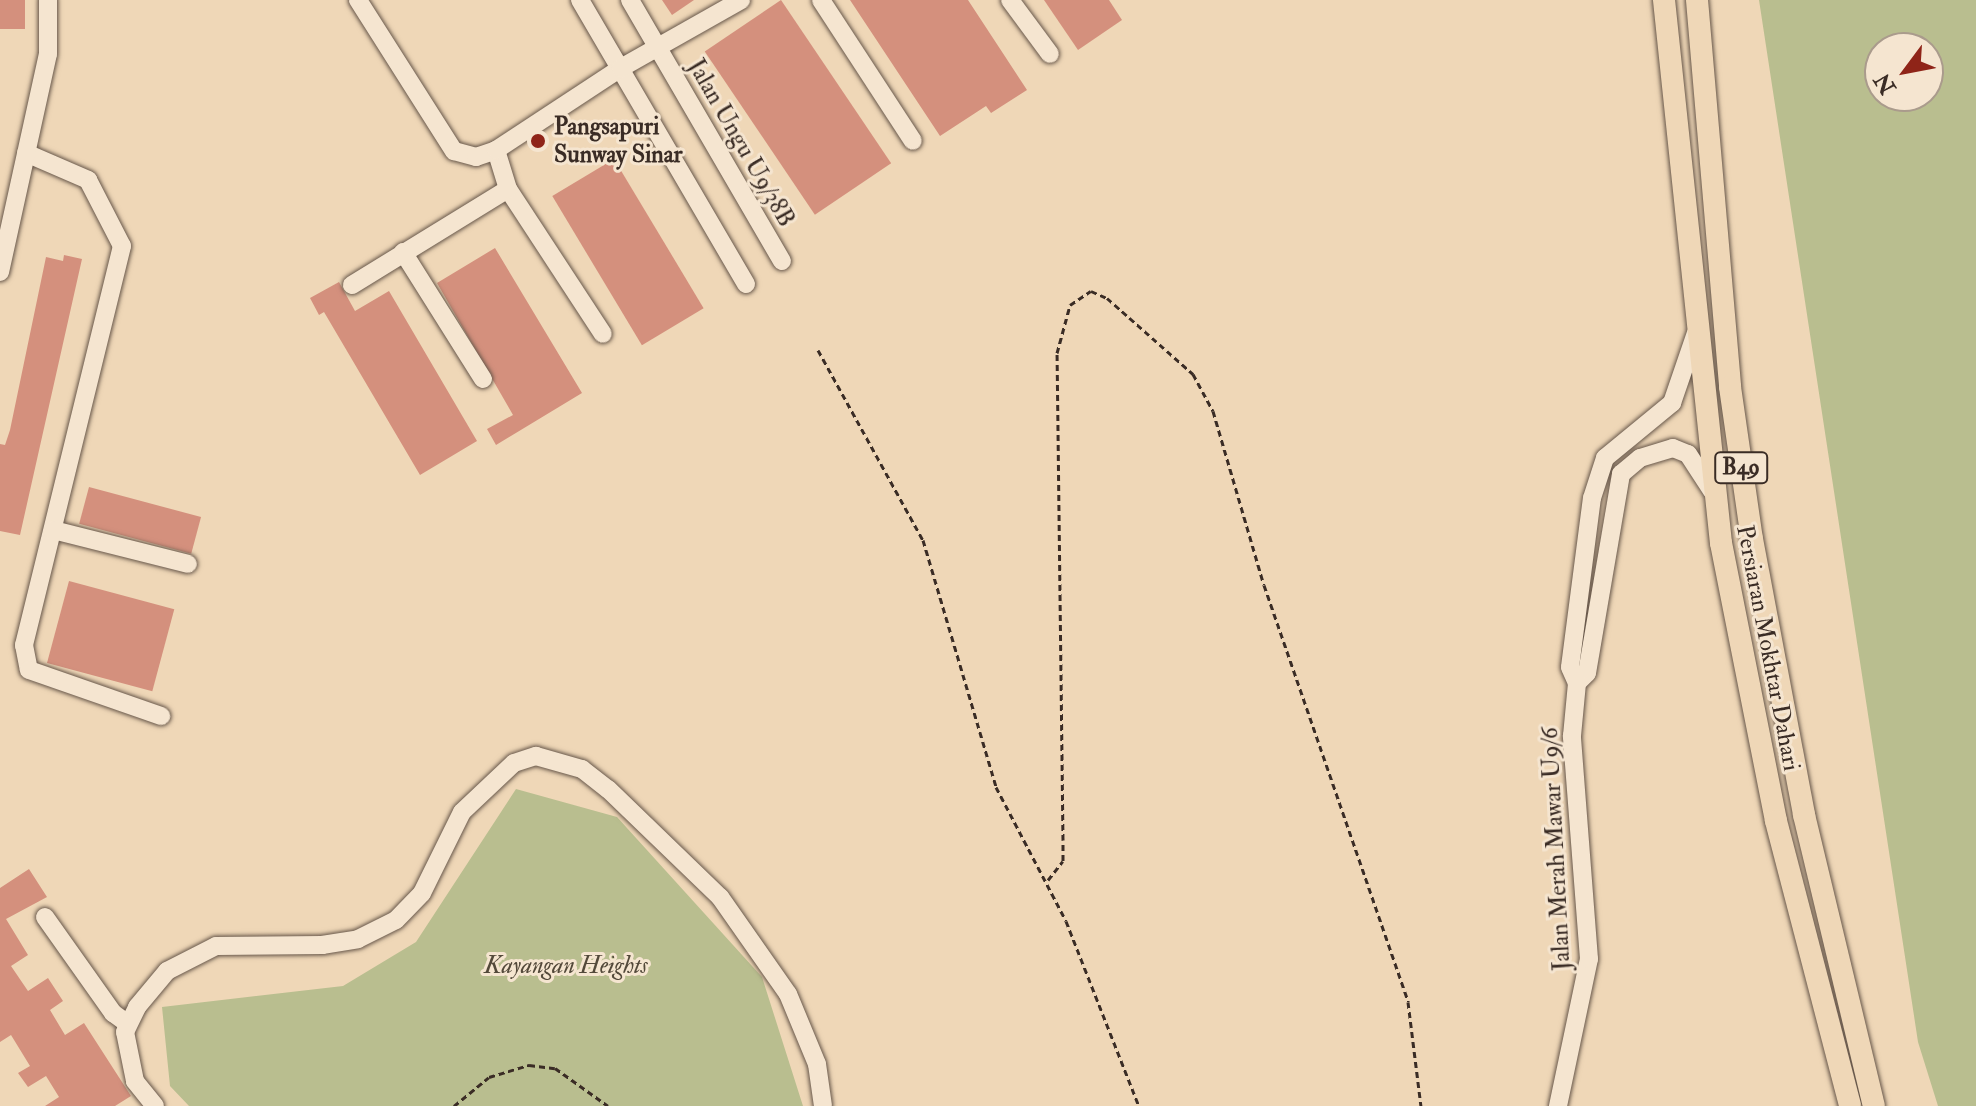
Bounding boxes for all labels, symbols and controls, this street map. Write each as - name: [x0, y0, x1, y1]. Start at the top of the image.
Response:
- north arrow: [1864, 32, 1944, 112]
- street label: Jalan Ungu U9/38B: [681, 54, 801, 232]
- text: N: [1868, 68, 1902, 99]
- place label: Pangsapuri Sunway Sinar: [554, 113, 683, 169]
- marker: Pangsapuri Sunway Sinar: [529, 132, 547, 150]
- road number: B49: [1713, 450, 1769, 486]
- street label: Persiaran Mokhtar Dahari: [1730, 523, 1806, 773]
- street label: Jalan Merah Mawar U9/6: [1535, 727, 1577, 971]
- park label: Kayangan Heights: [484, 952, 648, 980]

